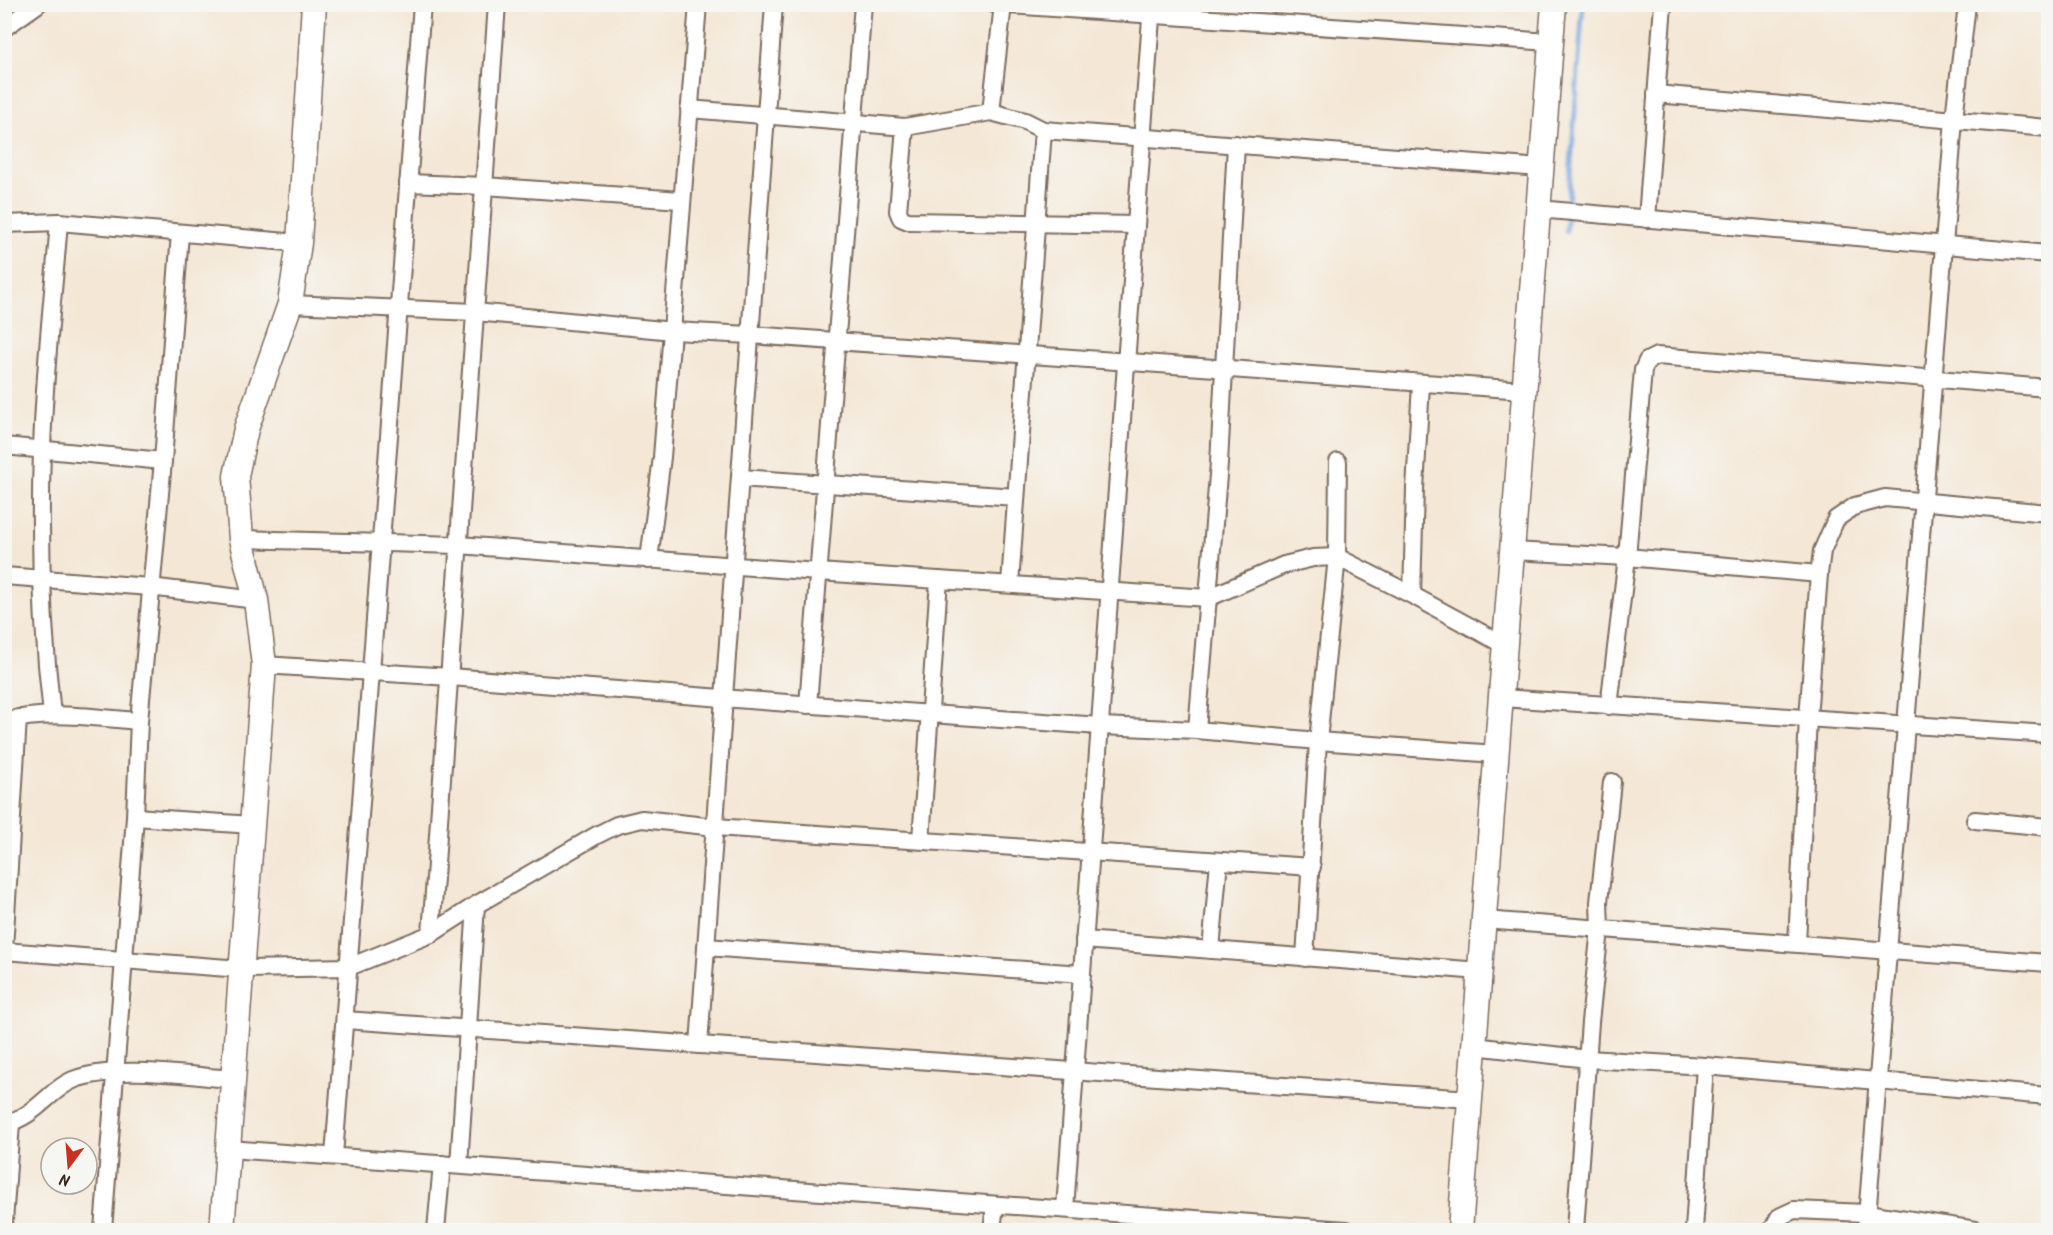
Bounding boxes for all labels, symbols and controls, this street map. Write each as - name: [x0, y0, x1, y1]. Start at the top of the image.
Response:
- north arrow: [39, 1136, 99, 1196]
- text: N: [57, 1166, 74, 1192]

